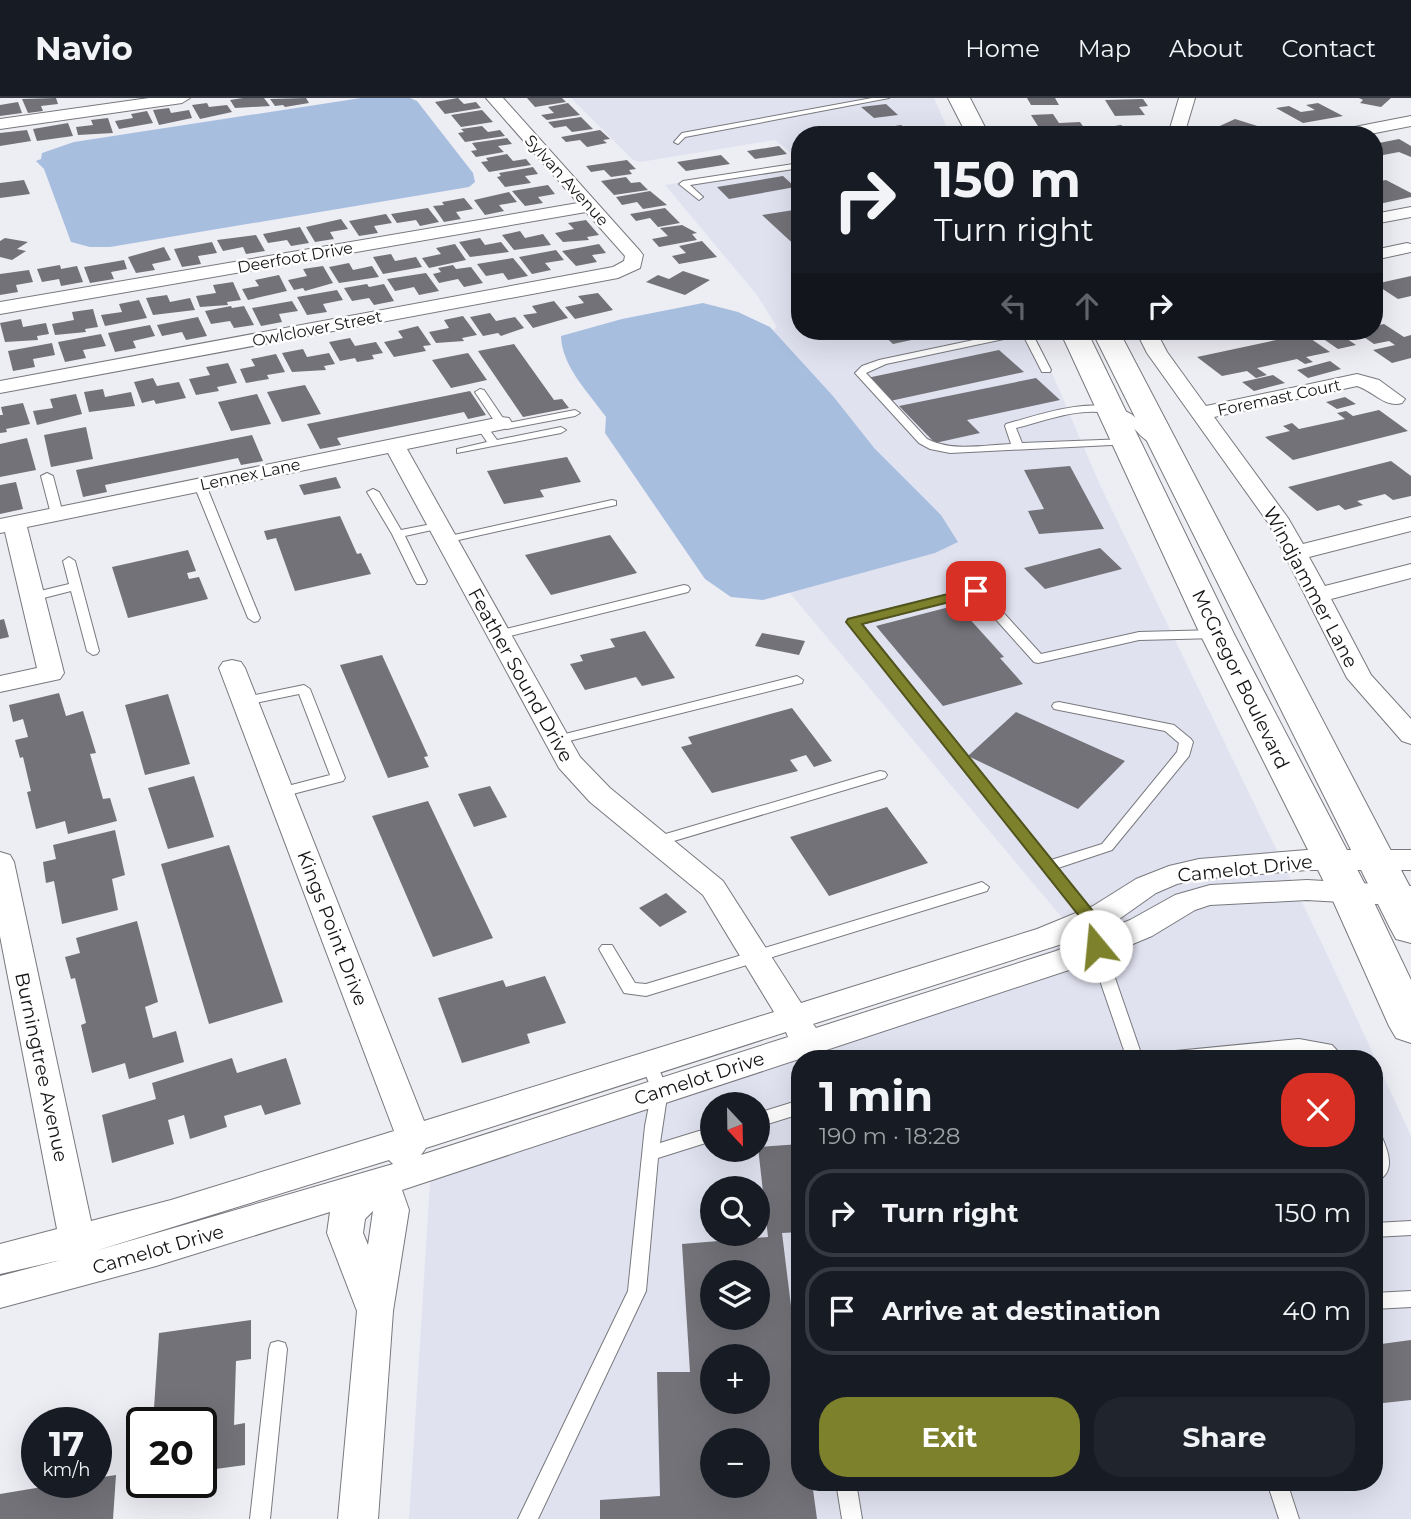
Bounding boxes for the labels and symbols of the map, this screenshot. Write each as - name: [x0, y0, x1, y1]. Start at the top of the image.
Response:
- street label: Sylvan Avenue: [521, 131, 613, 230]
- street label: Deerfoot Drive: [236, 238, 354, 277]
- street label: Owlclover Street: [251, 306, 384, 350]
- street label: Foremast Court: [1216, 375, 1343, 420]
- street label: Lennex Lane: [198, 455, 302, 494]
- street label: Windjammer Lane: [1258, 503, 1363, 672]
- pin: [946, 561, 1006, 621]
- street label: Feather Sound Drive: [463, 584, 578, 766]
- street label: McGregor Boulevard: [1187, 586, 1294, 773]
- street label: Kings Point Drive: [292, 847, 373, 1009]
- street label: Camelot Drive: [1176, 850, 1314, 887]
- position arrow: [1059, 909, 1133, 983]
- street label: Burningtree Avenue: [10, 970, 73, 1164]
- street label: Camelot Drive: [631, 1047, 767, 1110]
- north arrow: [700, 1092, 770, 1162]
- street label: Camelot Drive: [90, 1220, 227, 1279]
- speed limit sign: 20: [126, 1407, 217, 1498]

